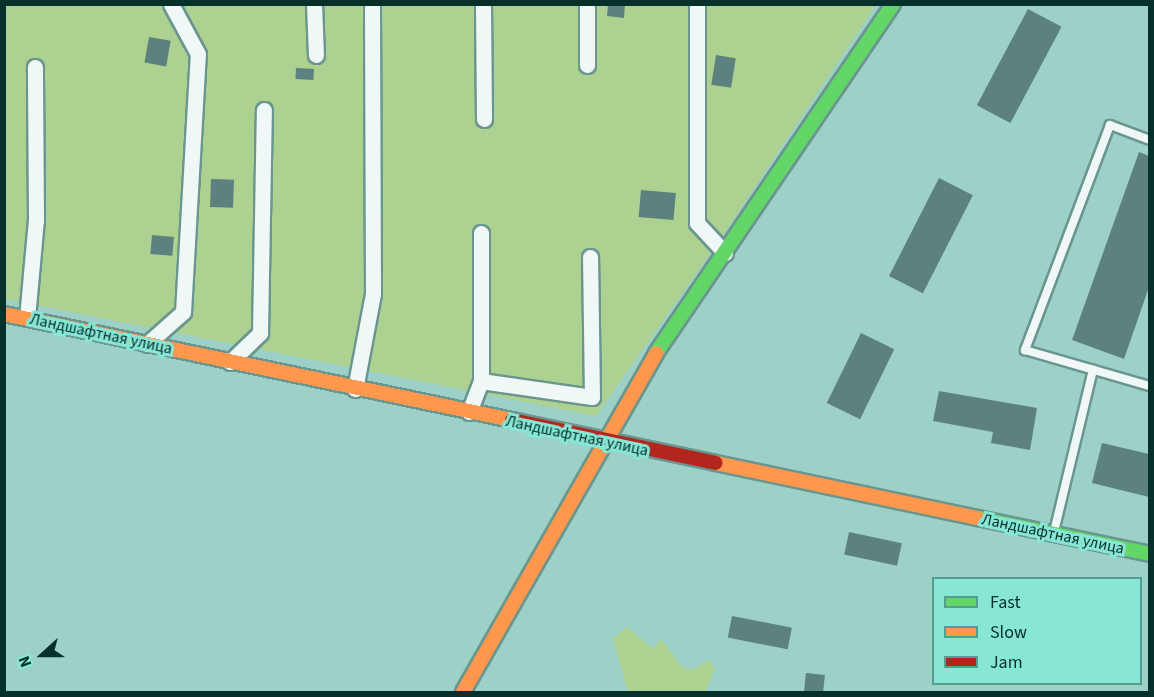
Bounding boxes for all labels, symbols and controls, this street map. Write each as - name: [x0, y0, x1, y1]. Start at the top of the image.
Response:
- street label: Ландшафтная улица: [28, 310, 174, 358]
- street label: Ландшафтная улица: [504, 412, 650, 460]
- street label: Ландшафтная улица: [980, 510, 1126, 558]
- legend: [932, 577, 1142, 685]
- text: Fast: [990, 590, 1021, 615]
- text: Slow: [990, 620, 1027, 645]
- north arrow: [12, 625, 72, 685]
- text: Jam: [990, 650, 1023, 675]
- text: N: [13, 653, 37, 670]

